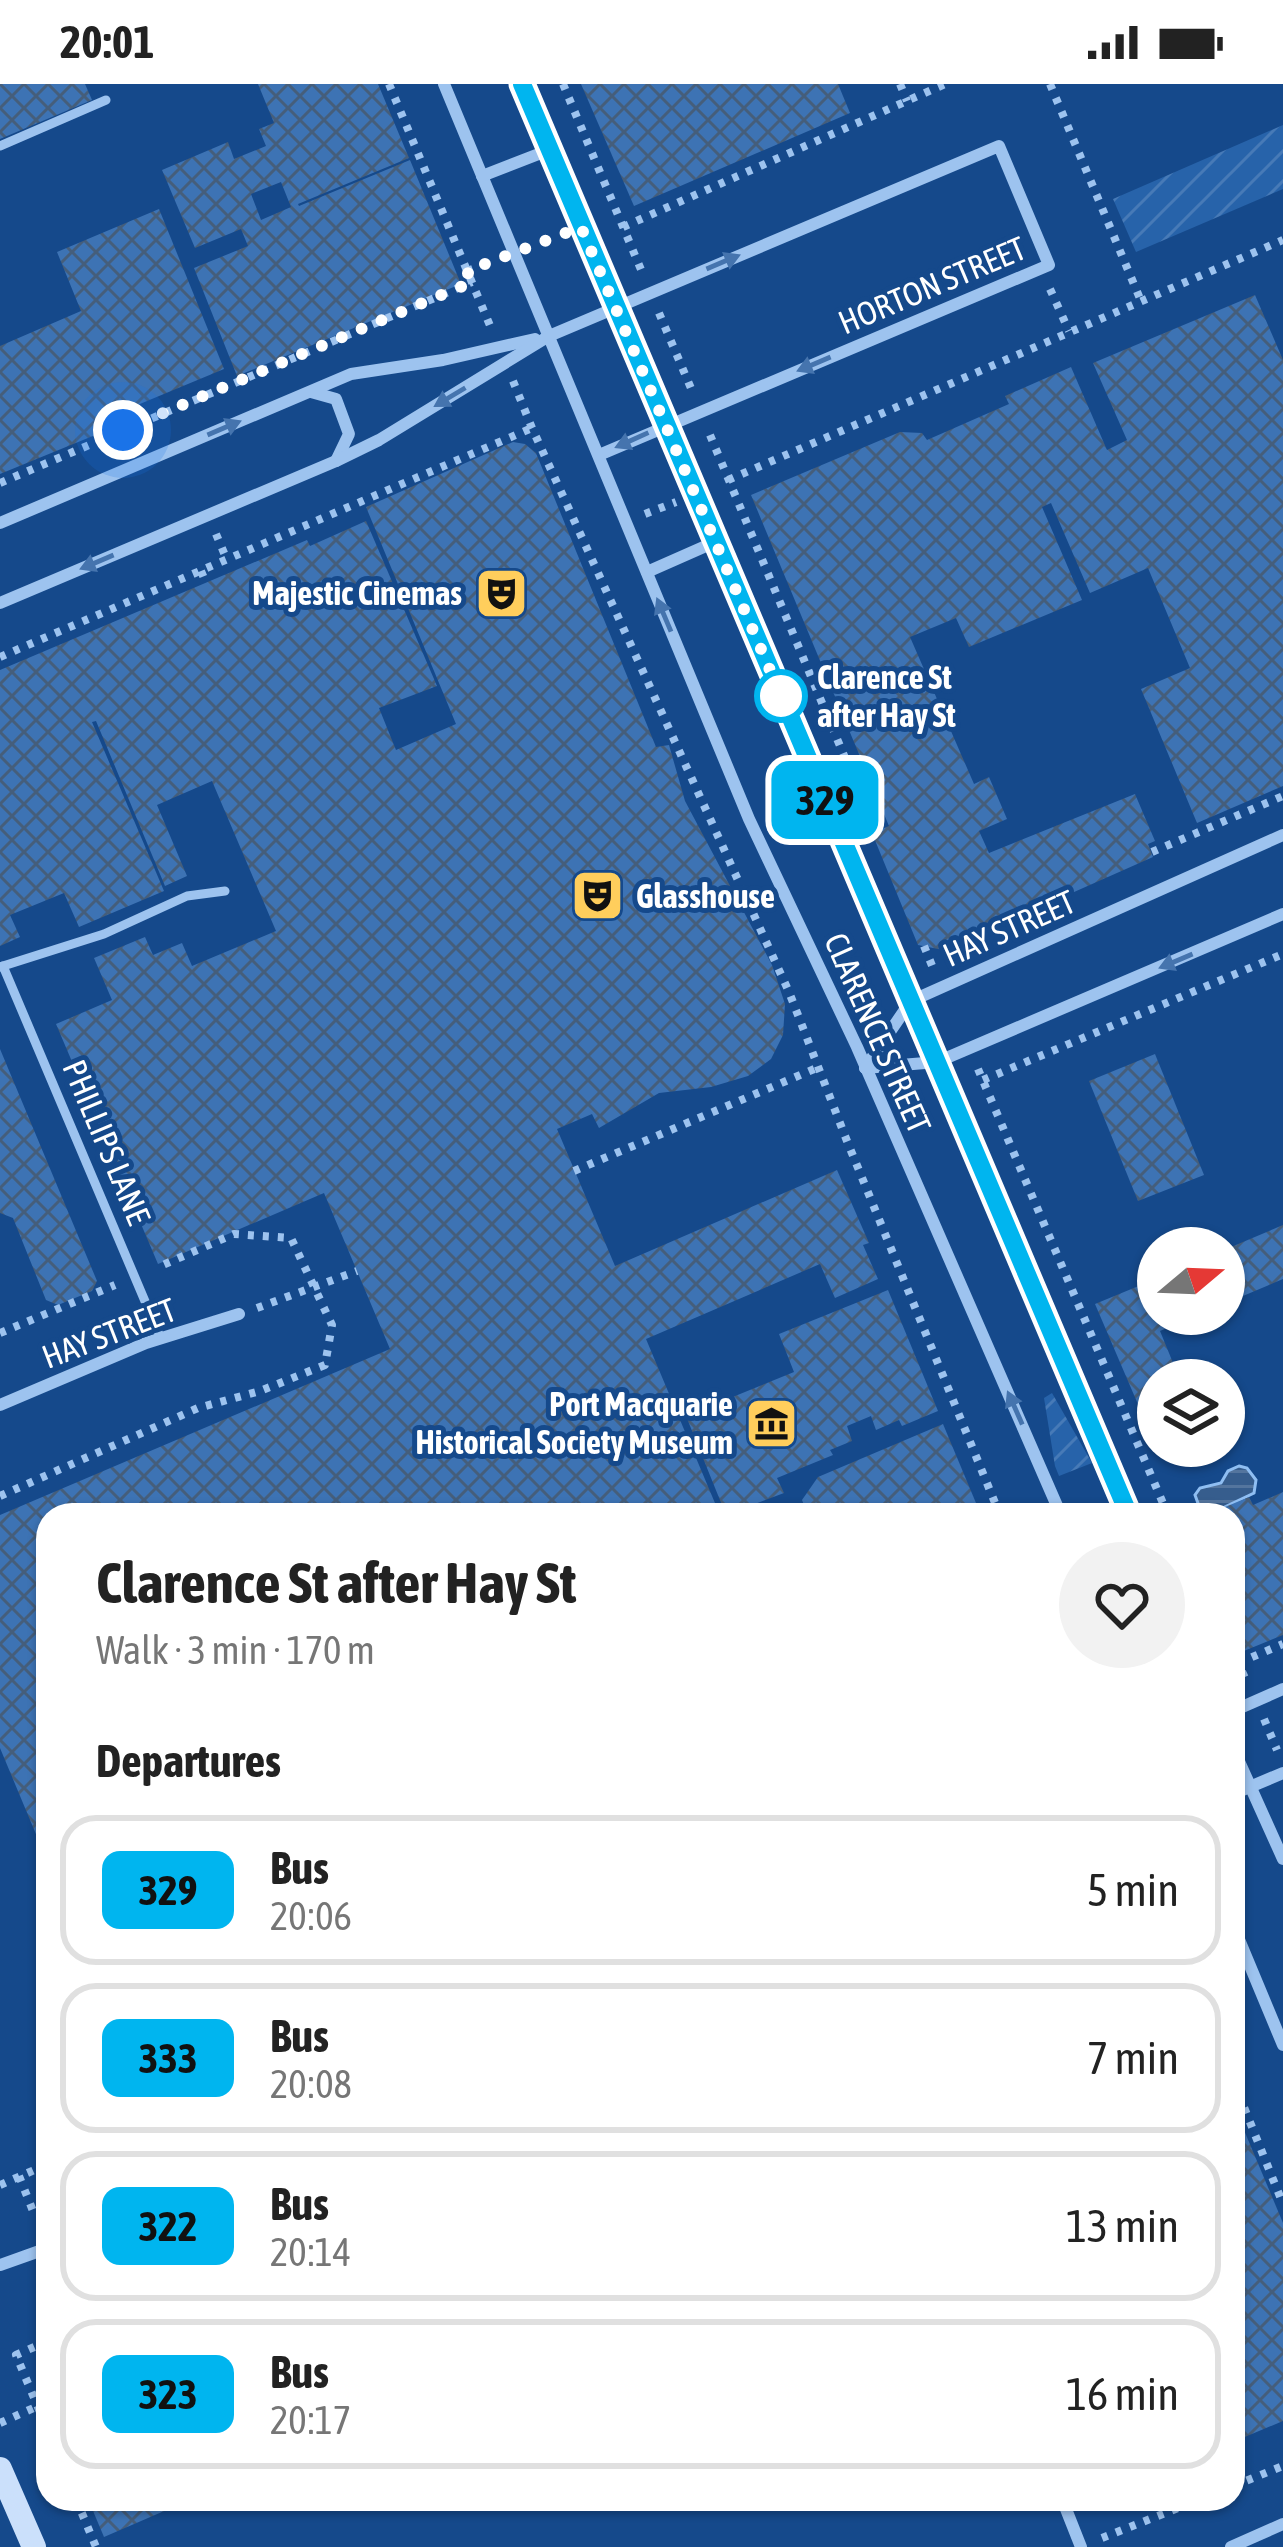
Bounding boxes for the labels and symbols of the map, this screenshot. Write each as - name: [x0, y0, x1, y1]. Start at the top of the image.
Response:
- street label: HORTON STREET: [833, 228, 1032, 341]
- one-way arrow: [705, 252, 741, 271]
- one-way arrow: [796, 355, 832, 374]
- one-way arrow: [433, 386, 467, 407]
- your location: [93, 400, 153, 460]
- one-way arrow: [206, 418, 242, 437]
- one-way arrow: [615, 431, 650, 451]
- one-way arrow: [79, 553, 115, 572]
- theatre icon: Majestic Cinemas: [473, 565, 529, 621]
- place label: Majestic Cinemas: [252, 574, 462, 612]
- one-way arrow: [654, 596, 673, 632]
- place label: Clarence St after Hay St: [817, 658, 956, 734]
- marker: Clarence St after Hay St: [756, 671, 806, 721]
- line badge: 329: [756, 761, 894, 839]
- theatre icon: Glasshouse: [569, 868, 625, 924]
- place label: Glasshouse: [636, 877, 775, 915]
- street label: HAY STREET: [937, 882, 1081, 974]
- street label: CLARENCE STREET: [817, 927, 939, 1139]
- one-way arrow: [1158, 951, 1193, 971]
- street label: PHILLIPS LANE: [55, 1054, 159, 1230]
- north arrow: [1137, 1227, 1245, 1335]
- street label: HAY STREET: [37, 1290, 182, 1376]
- place label: Port Macquarie Historical Society Museum: [416, 1385, 733, 1461]
- one-way arrow: [1004, 1390, 1024, 1425]
- museum icon: Port Macquarie Historical Society Museum: [744, 1395, 800, 1451]

